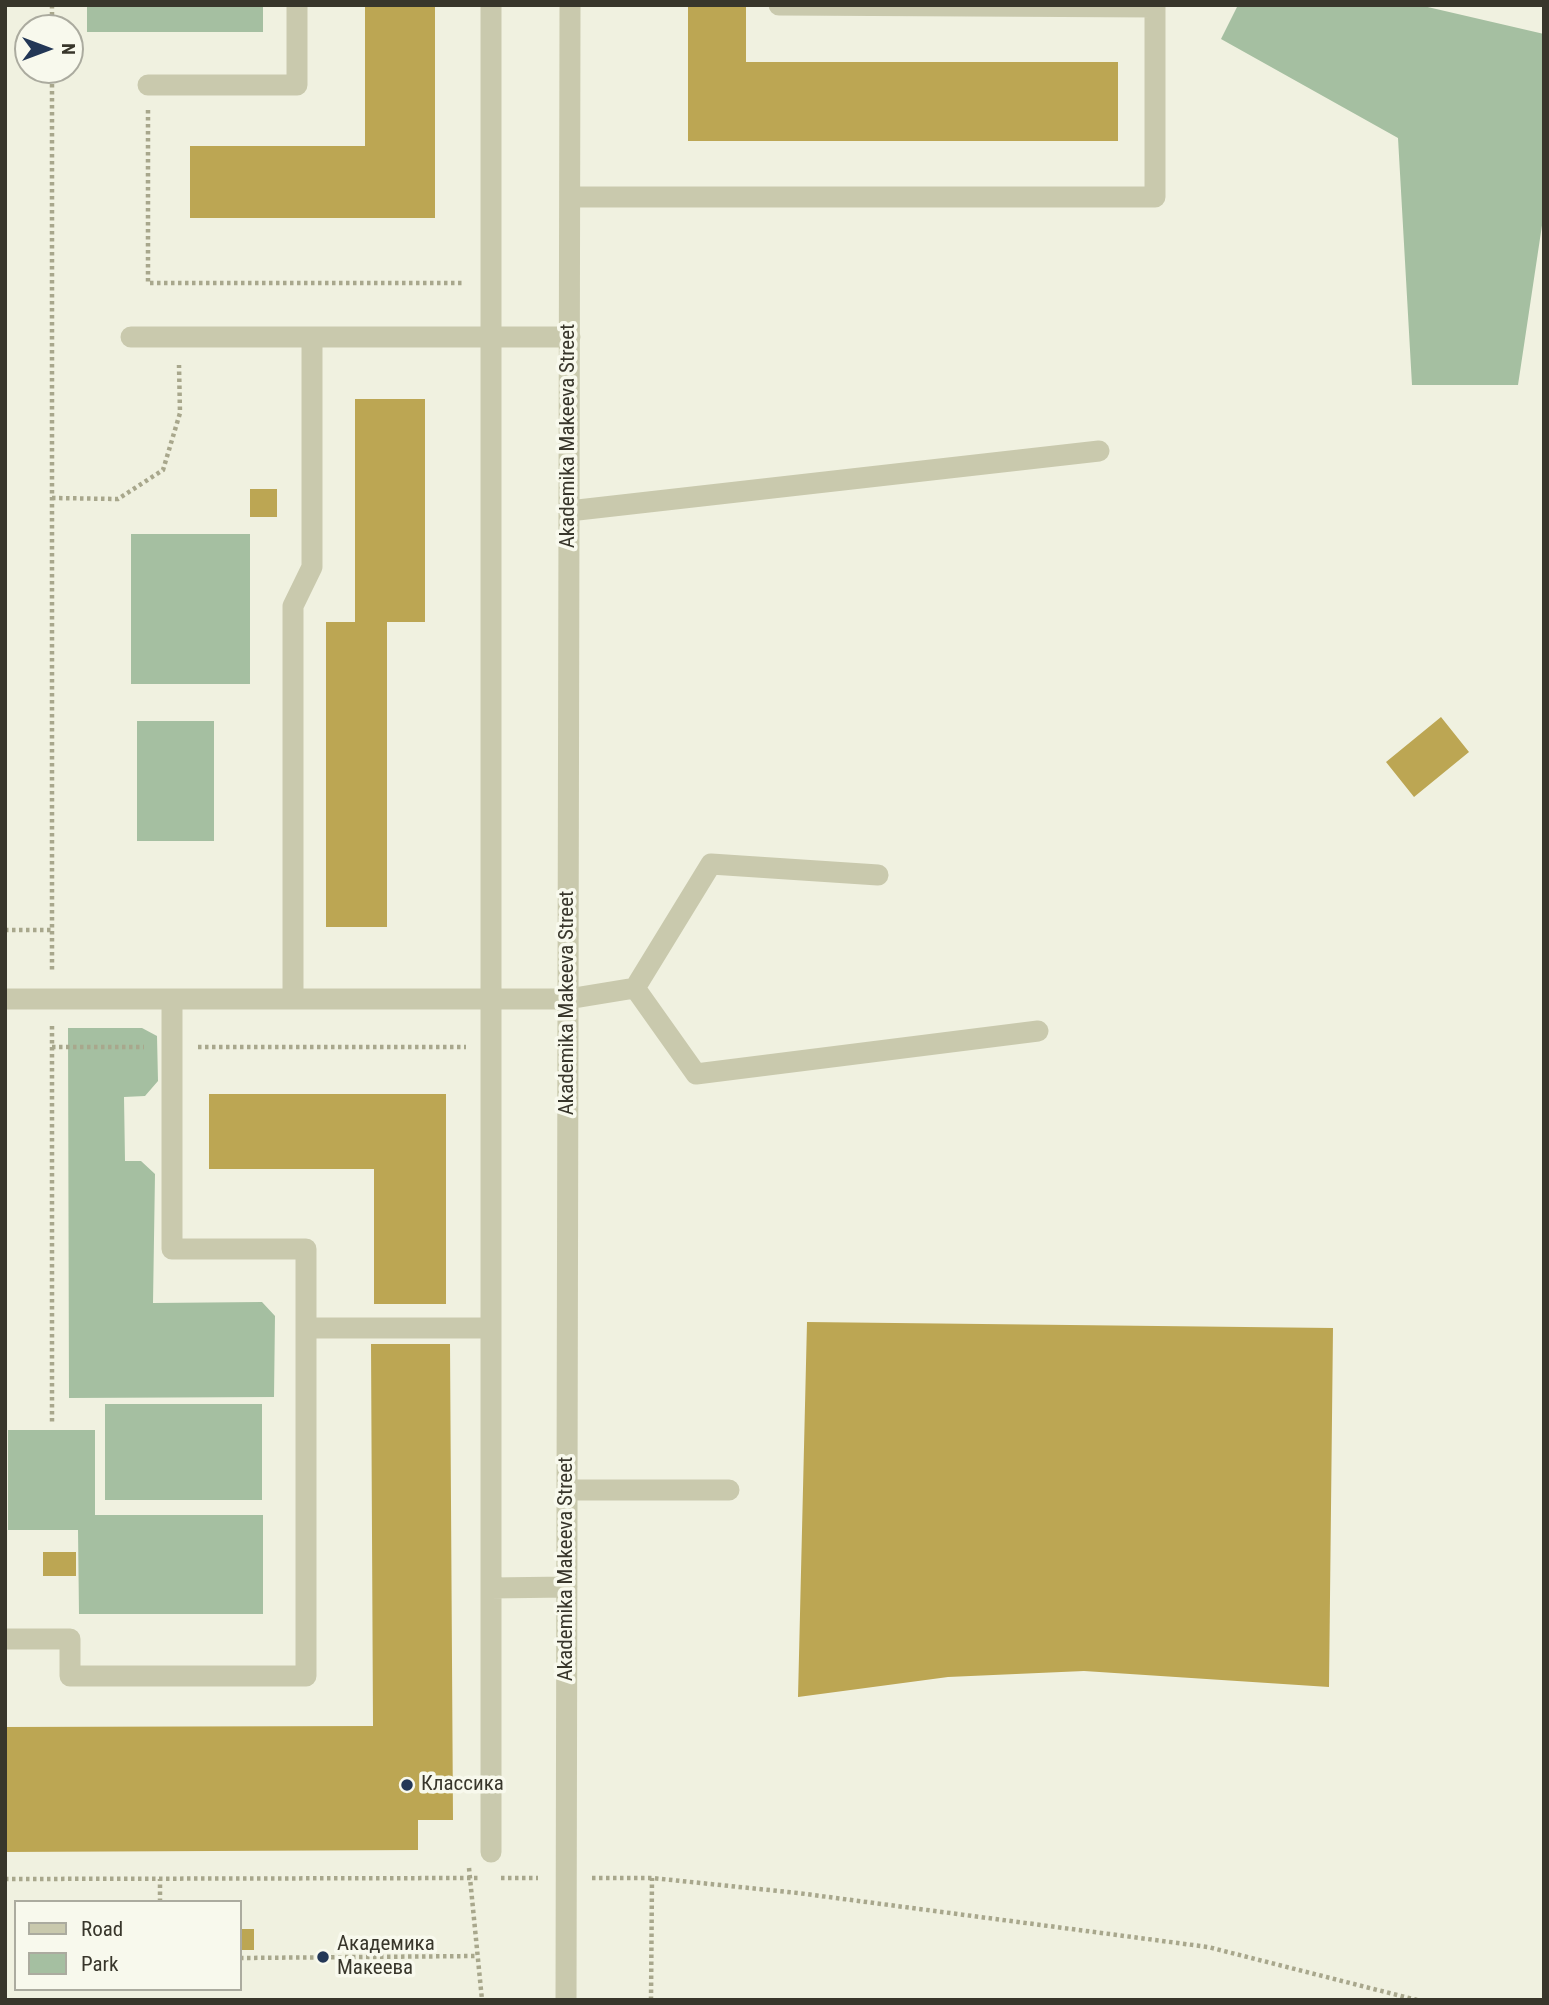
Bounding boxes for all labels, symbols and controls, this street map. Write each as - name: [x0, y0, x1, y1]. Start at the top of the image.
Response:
- north arrow: [14, 14, 84, 84]
- text: N: [57, 43, 80, 55]
- street label: Akademika Makeeva Street: [556, 324, 582, 548]
- street label: Akademika Makeeva Street: [555, 891, 581, 1115]
- street label: Akademika Makeeva Street: [554, 1457, 580, 1681]
- place label: Классика: [421, 1772, 504, 1798]
- marker: Классика: [399, 1777, 415, 1793]
- legend: [14, 1900, 242, 1991]
- text: Road: [81, 1917, 123, 1941]
- place label: Академика Макеева: [337, 1932, 435, 1982]
- marker: Академика Макеева: [315, 1949, 331, 1965]
- text: Park: [81, 1952, 118, 1976]

